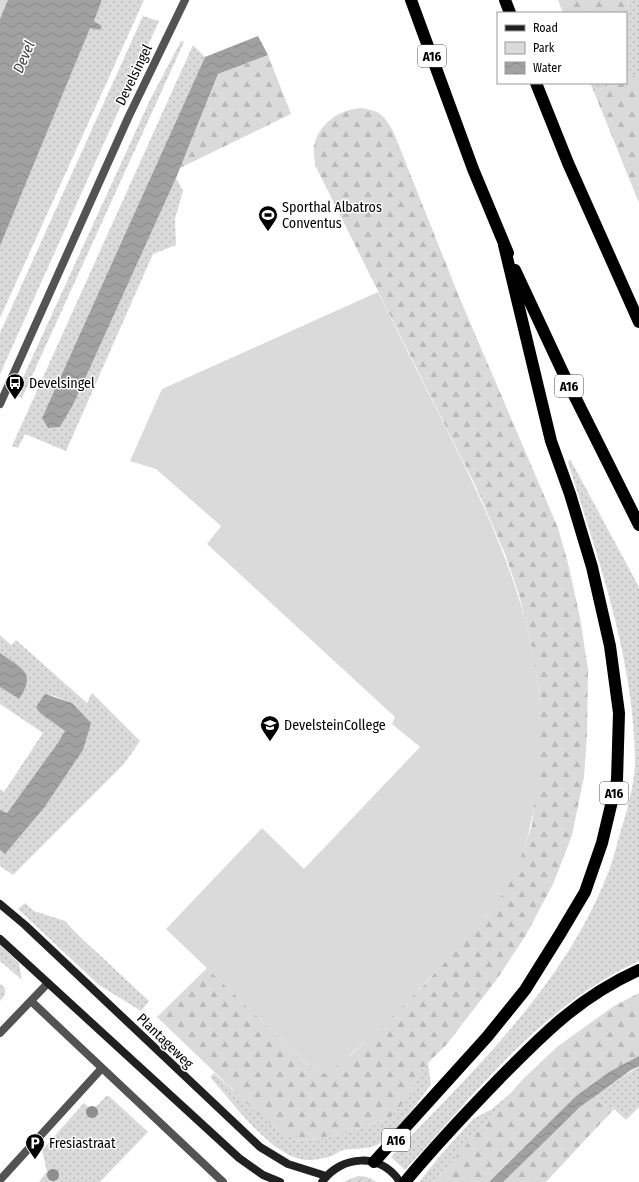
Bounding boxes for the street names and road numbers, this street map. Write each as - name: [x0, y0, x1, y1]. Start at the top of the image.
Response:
- street label: Develsingel: [112, 42, 156, 108]
- road number: A16: [418, 45, 446, 67]
- road number: A16: [555, 375, 583, 397]
- road number: A16: [600, 782, 628, 804]
- street label: Plantageweg: [133, 1010, 197, 1072]
- road number: A16: [382, 1129, 410, 1151]

